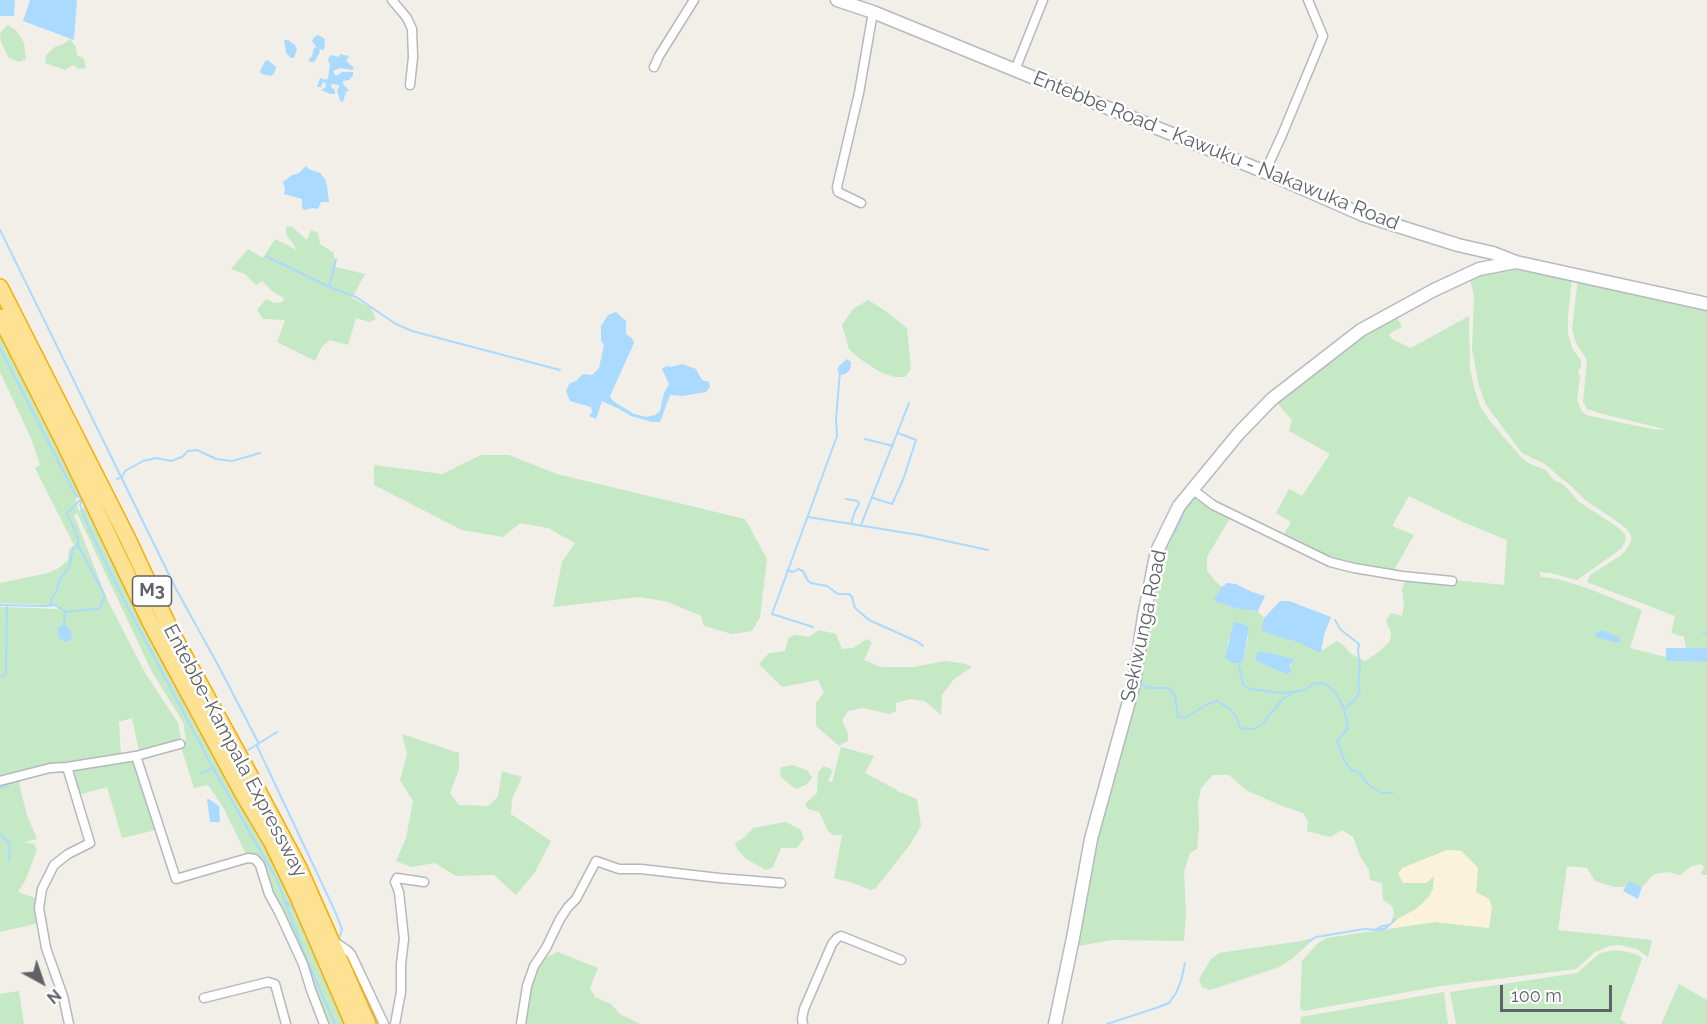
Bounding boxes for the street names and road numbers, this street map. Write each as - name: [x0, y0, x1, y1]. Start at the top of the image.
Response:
- street label: Entebbe Road - Kawuku - Nakawuka Road: [1029, 66, 1403, 236]
- street label: Sekiwunga Road: [1116, 548, 1172, 704]
- road number: M3: [132, 576, 172, 606]
- street label: Entebbe-Kampala Expressway: [158, 620, 312, 882]

